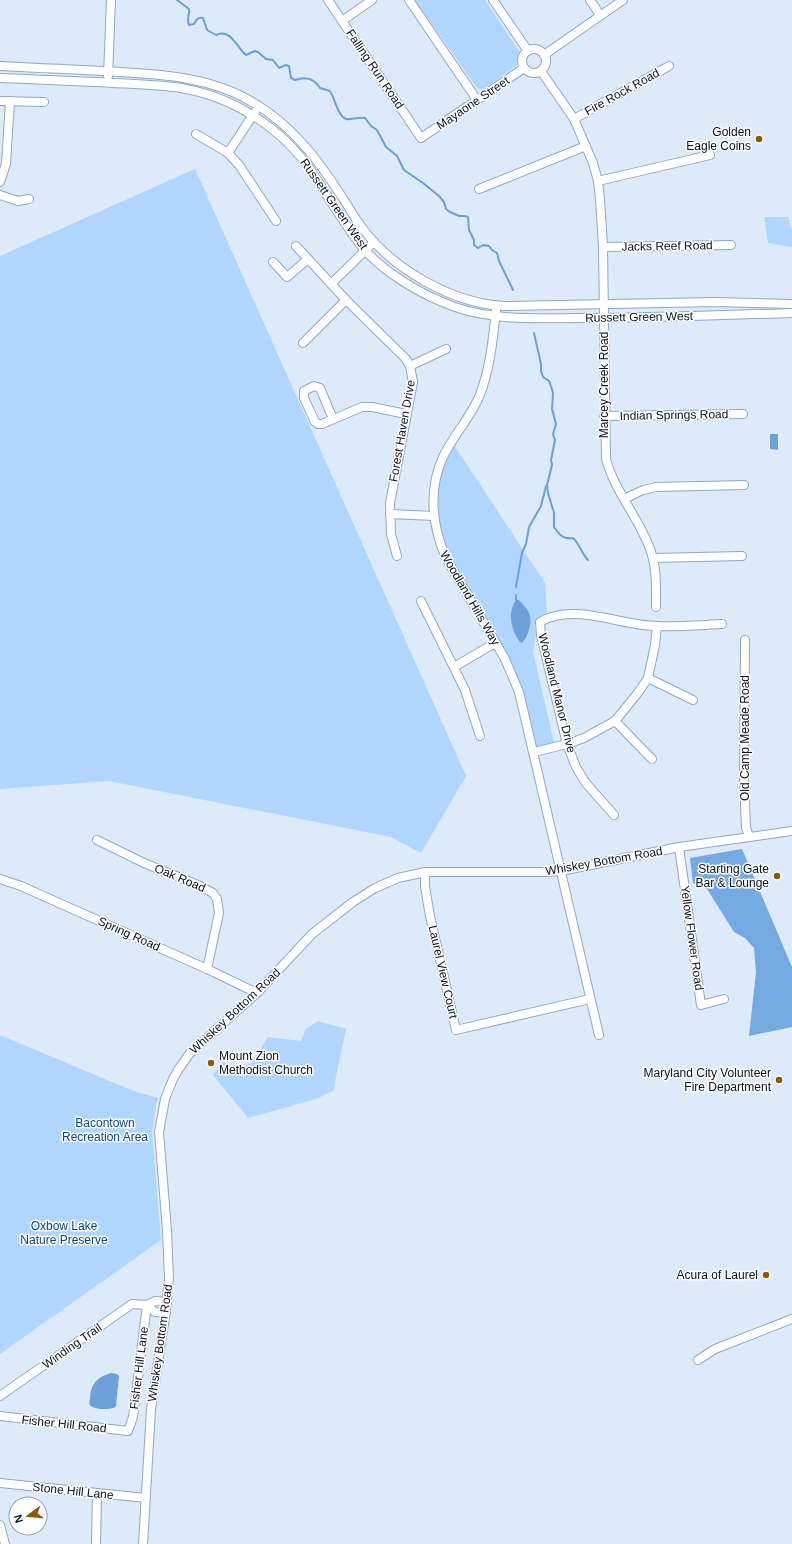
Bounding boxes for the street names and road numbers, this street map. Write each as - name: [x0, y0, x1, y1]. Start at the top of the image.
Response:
- street label: Falling Run Road: [343, 27, 407, 111]
- street label: Fire Rock Road: [582, 66, 662, 118]
- street label: Mayaone Street: [434, 73, 513, 132]
- street label: Russett Green West: [297, 156, 371, 253]
- street label: Jacks Reef Road: [621, 238, 713, 254]
- street label: Russett Green West: [585, 309, 694, 325]
- street label: Marcey Creek Road: [597, 332, 611, 438]
- street label: Forest Haven Drive: [386, 379, 418, 483]
- street label: Indian Springs Road: [620, 407, 728, 423]
- street label: Woodland Hills Way: [437, 548, 503, 648]
- street label: Woodland Manor Drive: [535, 632, 579, 754]
- street label: Old Camp Meade Road: [738, 675, 752, 801]
- street label: Whiskey Bottom Road: [544, 844, 664, 878]
- street label: Oak Road: [152, 861, 208, 895]
- street label: Yellow Flower Road: [678, 885, 706, 991]
- street label: Spring Road: [96, 914, 162, 954]
- street label: Laurel View Court: [425, 924, 461, 1021]
- street label: Whiskey Bottom Road: [187, 965, 283, 1057]
- street label: Whiskey Bottom Road: [145, 1283, 175, 1403]
- street label: Winding Trail: [40, 1320, 104, 1372]
- street label: Fisher Hill Lane: [127, 1325, 151, 1410]
- street label: Fisher Hill Road: [21, 1413, 107, 1435]
- street label: Stone Hill Lane: [32, 1480, 115, 1502]

